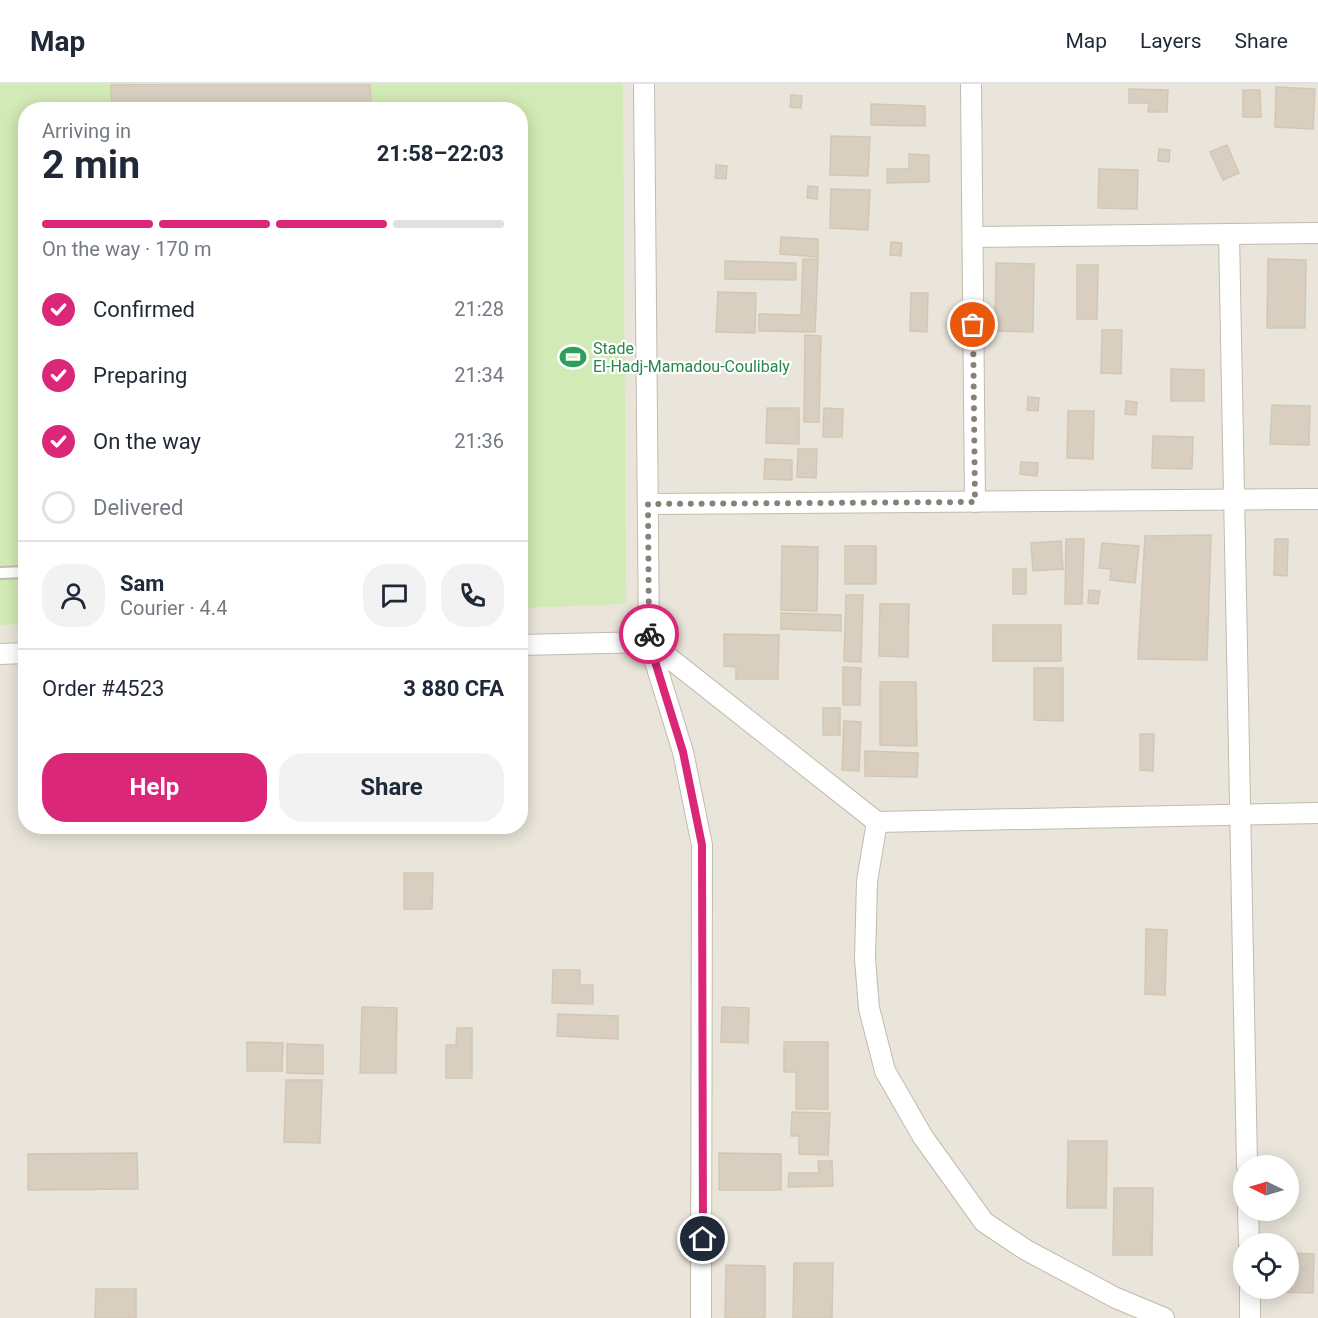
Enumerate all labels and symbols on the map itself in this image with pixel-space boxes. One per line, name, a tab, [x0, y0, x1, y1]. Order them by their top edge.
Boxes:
pin	[947, 299, 998, 350]
place label: Stade El-Hadj-Mamadou-Coulibaly	[593, 339, 790, 376]
sports icon: Stade El-Hadj-Mamadou-Coulibaly	[558, 342, 588, 372]
courier	[619, 604, 679, 664]
north arrow	[1233, 1155, 1299, 1221]
pin	[677, 1213, 728, 1264]

